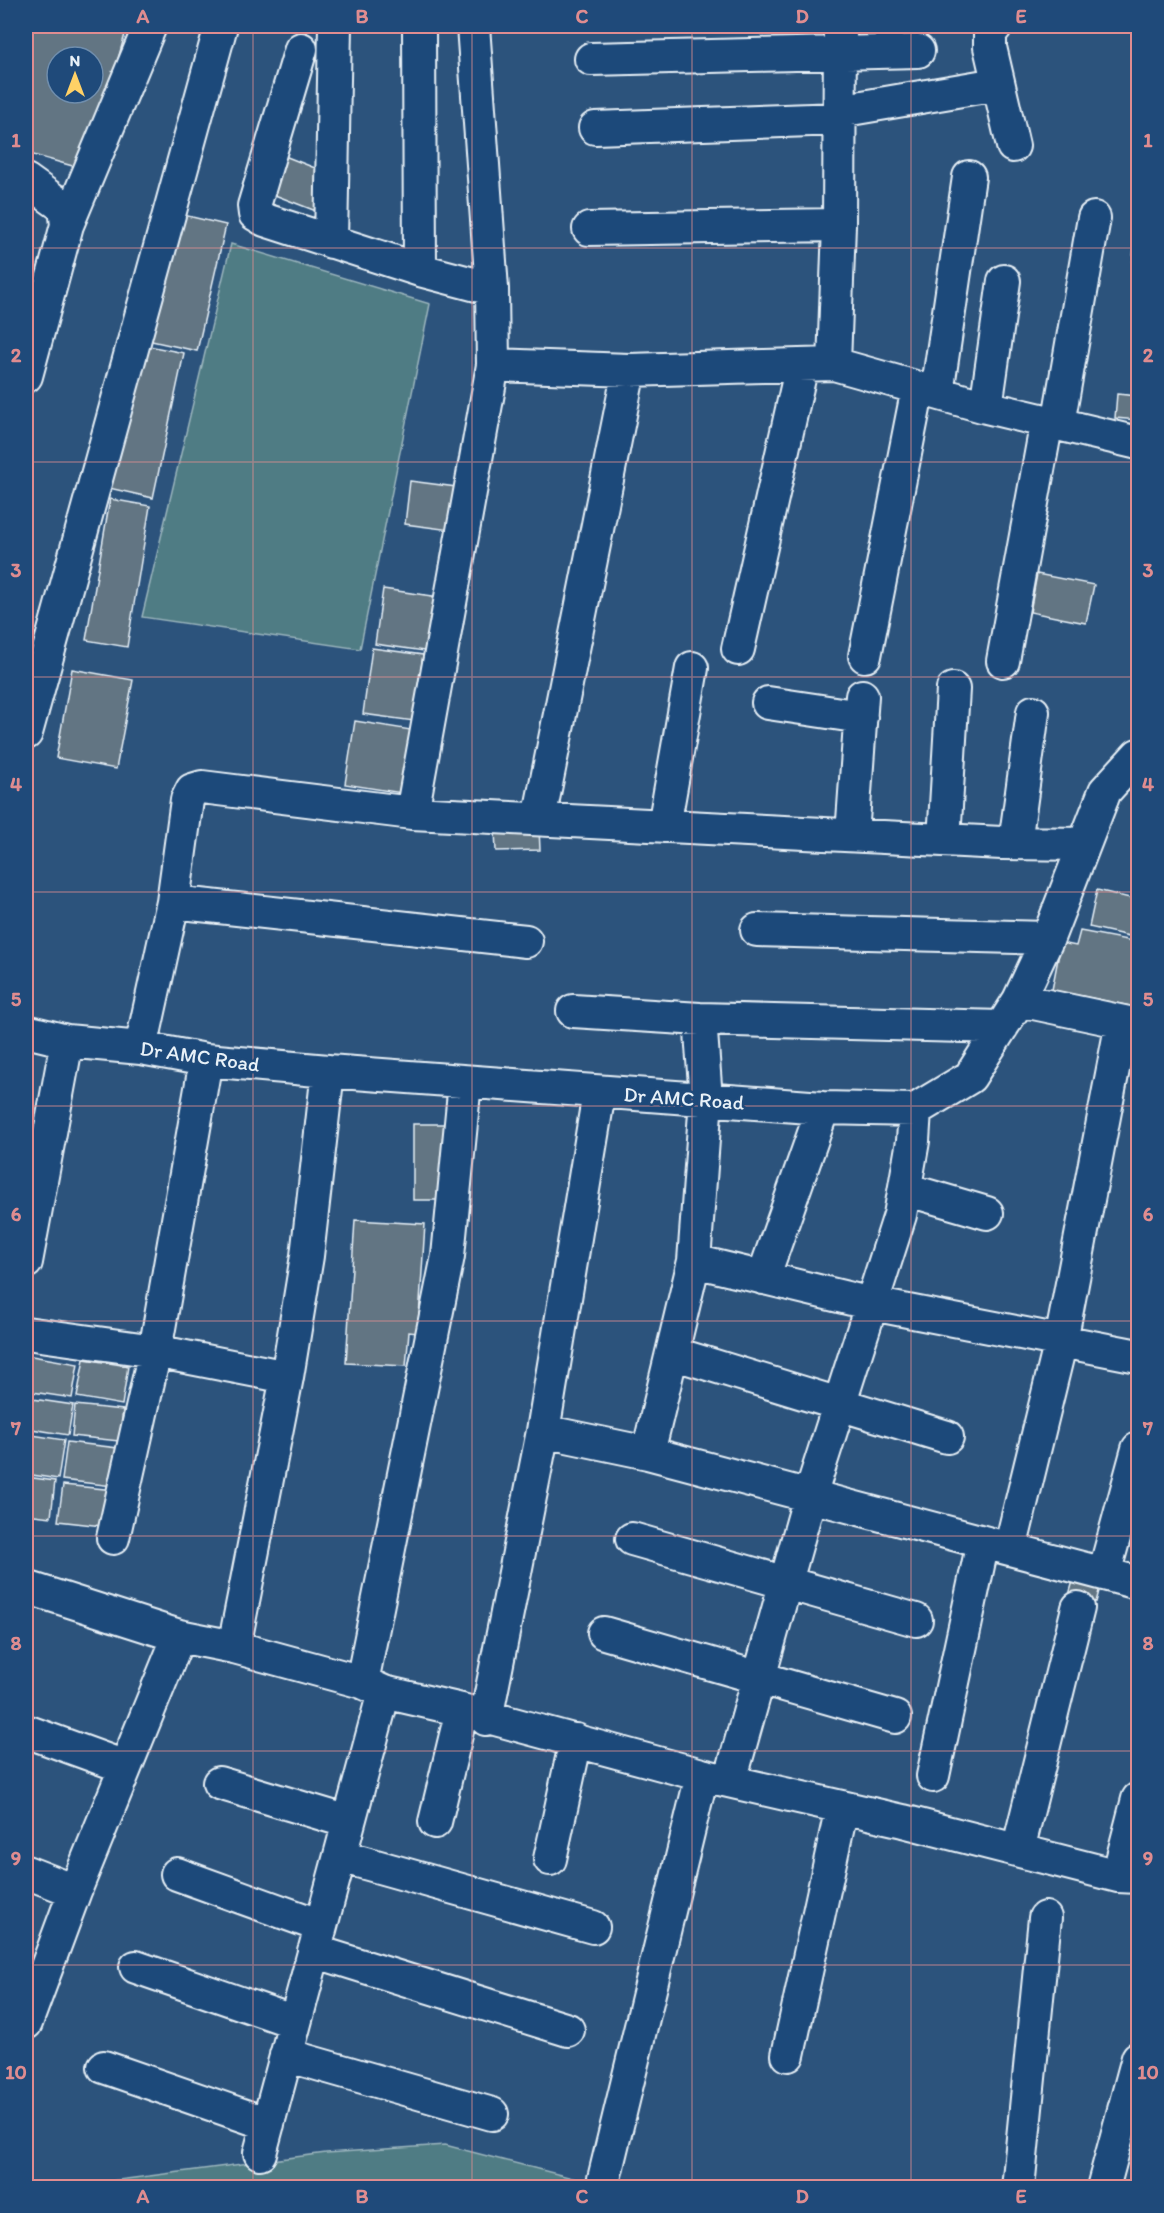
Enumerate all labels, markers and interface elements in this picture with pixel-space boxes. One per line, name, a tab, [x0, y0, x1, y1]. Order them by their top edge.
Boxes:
text: A	[136, 4, 150, 28]
text: B	[356, 4, 369, 28]
text: C	[576, 4, 589, 28]
text: D	[795, 4, 809, 28]
text: E	[1015, 4, 1027, 28]
north arrow	[45, 45, 105, 105]
text: N	[70, 51, 80, 70]
text: 1	[11, 128, 21, 152]
text: 1	[1143, 128, 1153, 152]
text: 2	[11, 343, 22, 367]
text: 2	[1143, 343, 1154, 367]
text: 3	[11, 558, 22, 582]
text: 3	[1143, 558, 1154, 582]
text: 4	[10, 772, 22, 796]
text: 4	[1142, 772, 1154, 796]
text: 5	[11, 987, 22, 1011]
text: 5	[1143, 987, 1154, 1011]
street label: Dr AMC Road	[138, 1035, 262, 1077]
street label: Dr AMC Road	[623, 1081, 746, 1115]
text: 6	[11, 1202, 22, 1226]
text: 6	[1143, 1202, 1154, 1226]
text: 7	[10, 1416, 21, 1440]
text: 7	[1142, 1416, 1153, 1440]
text: 8	[11, 1631, 22, 1655]
text: 8	[1143, 1631, 1154, 1655]
text: 9	[11, 1846, 21, 1870]
text: 9	[1143, 1846, 1153, 1870]
text: 10	[5, 2060, 27, 2084]
text: 10	[1137, 2060, 1159, 2084]
text: A	[136, 2184, 150, 2208]
text: B	[356, 2184, 369, 2208]
text: C	[576, 2184, 589, 2208]
text: D	[795, 2184, 809, 2208]
text: E	[1015, 2184, 1027, 2208]

